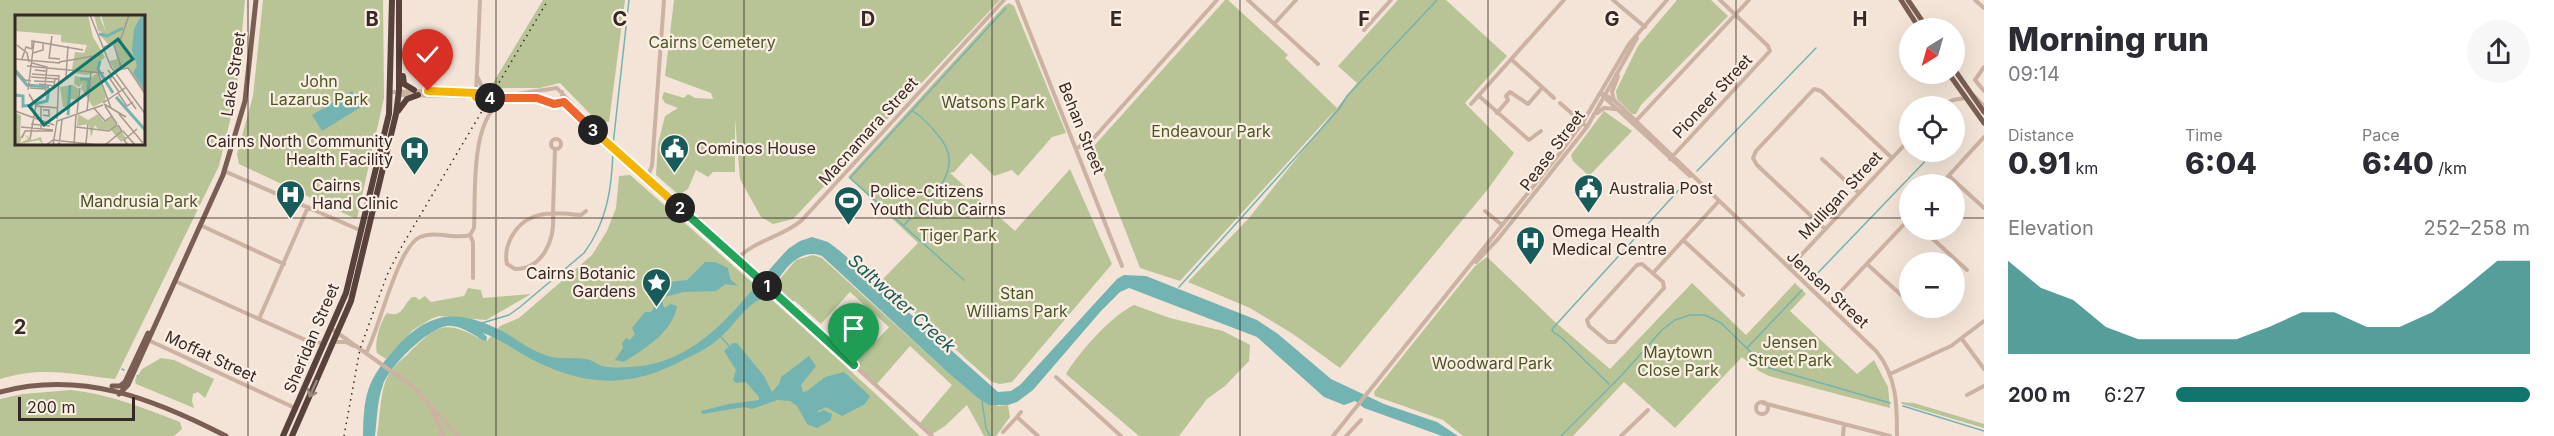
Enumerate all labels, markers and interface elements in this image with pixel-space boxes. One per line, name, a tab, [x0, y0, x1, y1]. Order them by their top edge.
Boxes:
text: B	[365, 7, 379, 31]
text: C	[613, 7, 627, 31]
text: D	[861, 7, 875, 31]
text: E	[1110, 7, 1122, 31]
text: F	[1358, 7, 1370, 31]
text: G	[1604, 7, 1620, 31]
text: H	[1853, 7, 1867, 31]
inset map	[15, 15, 146, 146]
north arrow	[1899, 18, 1965, 84]
map controls	[1899, 18, 1965, 318]
text: Morning run	[2008, 19, 2209, 59]
button: share	[2467, 20, 2530, 83]
pin	[402, 29, 453, 91]
street label: Lake Street	[216, 30, 250, 118]
park label: Cairns Cemetery	[648, 32, 776, 52]
icon: check	[411, 38, 444, 71]
street label: Pioneer Street	[1668, 50, 1756, 142]
text: 09:14	[2008, 62, 2060, 86]
park label: John Lazarus Park	[270, 71, 368, 109]
street label: Macnamara Street	[814, 73, 922, 189]
street label: Behan Street	[1054, 79, 1110, 177]
pin: 4	[475, 83, 505, 113]
text: 4	[485, 88, 495, 108]
park label: Watsons Park	[941, 92, 1045, 112]
button: locate	[1899, 96, 1965, 162]
street label: Pease Street	[1515, 106, 1589, 194]
pin: 3	[578, 115, 608, 145]
text: 3	[588, 120, 598, 140]
park label: Endeavour Park	[1151, 121, 1271, 141]
text: Distance	[2008, 125, 2074, 145]
text: Time	[2185, 125, 2223, 145]
text: Pace	[2362, 125, 2400, 145]
place label: Cairns North Community Health Facility	[206, 131, 393, 169]
public building icon: Cominos House	[659, 132, 691, 174]
hospital icon: Cairns North Community Health Facility	[398, 134, 430, 176]
place label: Cominos House	[696, 138, 816, 158]
text: 0.91	[2008, 145, 2071, 181]
text: 6:04	[2185, 145, 2257, 181]
text: 6:40	[2362, 145, 2434, 181]
street label: Mulligan Street	[1794, 147, 1886, 243]
text: km	[2071, 158, 2098, 178]
text: /km	[2434, 158, 2467, 178]
public building icon: Australia Post	[1572, 172, 1604, 214]
button: +	[1899, 174, 1965, 240]
place label: Cairns Hand Clinic	[312, 175, 399, 213]
hospital icon: Cairns Hand Clinic	[275, 178, 307, 220]
place label: Australia Post	[1609, 178, 1713, 198]
place label: Police-Citizens Youth Club Cairns	[870, 181, 1006, 219]
sports icon: Police-Citizens Youth Club Cairns	[833, 184, 865, 226]
park label: Mandrusia Park	[80, 191, 198, 211]
pin: 2	[665, 193, 695, 223]
text: 2	[675, 198, 685, 218]
text: Elevation	[2008, 216, 2094, 240]
text: 252–258 m	[2424, 216, 2530, 240]
place label: Omega Health Medical Centre	[1552, 221, 1667, 259]
hospital icon: Omega Health Medical Centre	[1515, 224, 1547, 266]
park label: Tiger Park	[919, 225, 997, 245]
street label: Jensen Street	[1783, 246, 1873, 332]
water label: Saltwater Creek	[844, 249, 961, 357]
button: −	[1899, 252, 1965, 318]
place label: Cairns Botanic Gardens	[526, 263, 636, 301]
place icon: Cairns Botanic Gardens	[641, 266, 673, 308]
pin: 1	[752, 271, 782, 301]
text: 1	[764, 276, 770, 296]
street label: Sheridan Street	[279, 280, 343, 396]
park label: Stan Williams Park	[966, 283, 1068, 321]
pin	[828, 303, 879, 365]
icon: arrive	[837, 312, 870, 345]
text: 2	[14, 315, 26, 339]
street label: Moffat Street	[162, 326, 260, 386]
park label: Jensen Street Park	[1748, 332, 1832, 370]
park label: Maytown Close Park	[1637, 342, 1719, 380]
park label: Woodward Park	[1432, 353, 1552, 373]
one-way arrow	[307, 380, 319, 398]
text: 200 m	[2008, 383, 2071, 407]
text: 6:27	[2104, 383, 2146, 407]
scale bar	[18, 394, 135, 422]
text: 200 m	[27, 397, 75, 417]

